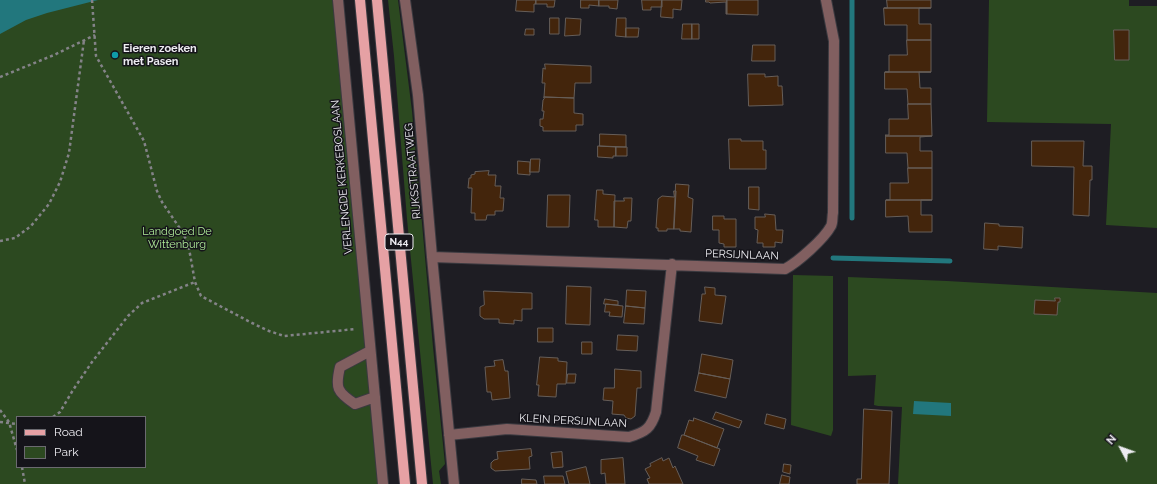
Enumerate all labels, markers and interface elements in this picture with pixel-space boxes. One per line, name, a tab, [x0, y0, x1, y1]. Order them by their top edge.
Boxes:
place label: Eieren zoeken met Pasen	[123, 42, 197, 68]
marker: Eieren zoeken met Pasen	[110, 50, 120, 60]
street label: VERLENGDE KERKEBOSLAAN	[329, 99, 355, 255]
street label: RIJKSSTRAATWEG	[402, 122, 424, 220]
park label: Landgoed De Wittenburg	[142, 225, 212, 251]
road number: N44	[385, 234, 413, 250]
street label: PERSIJNLAAN	[705, 247, 779, 263]
street label: KLEIN PERSIJNLAAN	[519, 412, 627, 430]
legend	[16, 416, 146, 468]
text: Road	[54, 425, 83, 439]
north arrow	[1101, 428, 1141, 468]
text: N	[1104, 432, 1119, 447]
text: Park	[54, 445, 79, 459]

